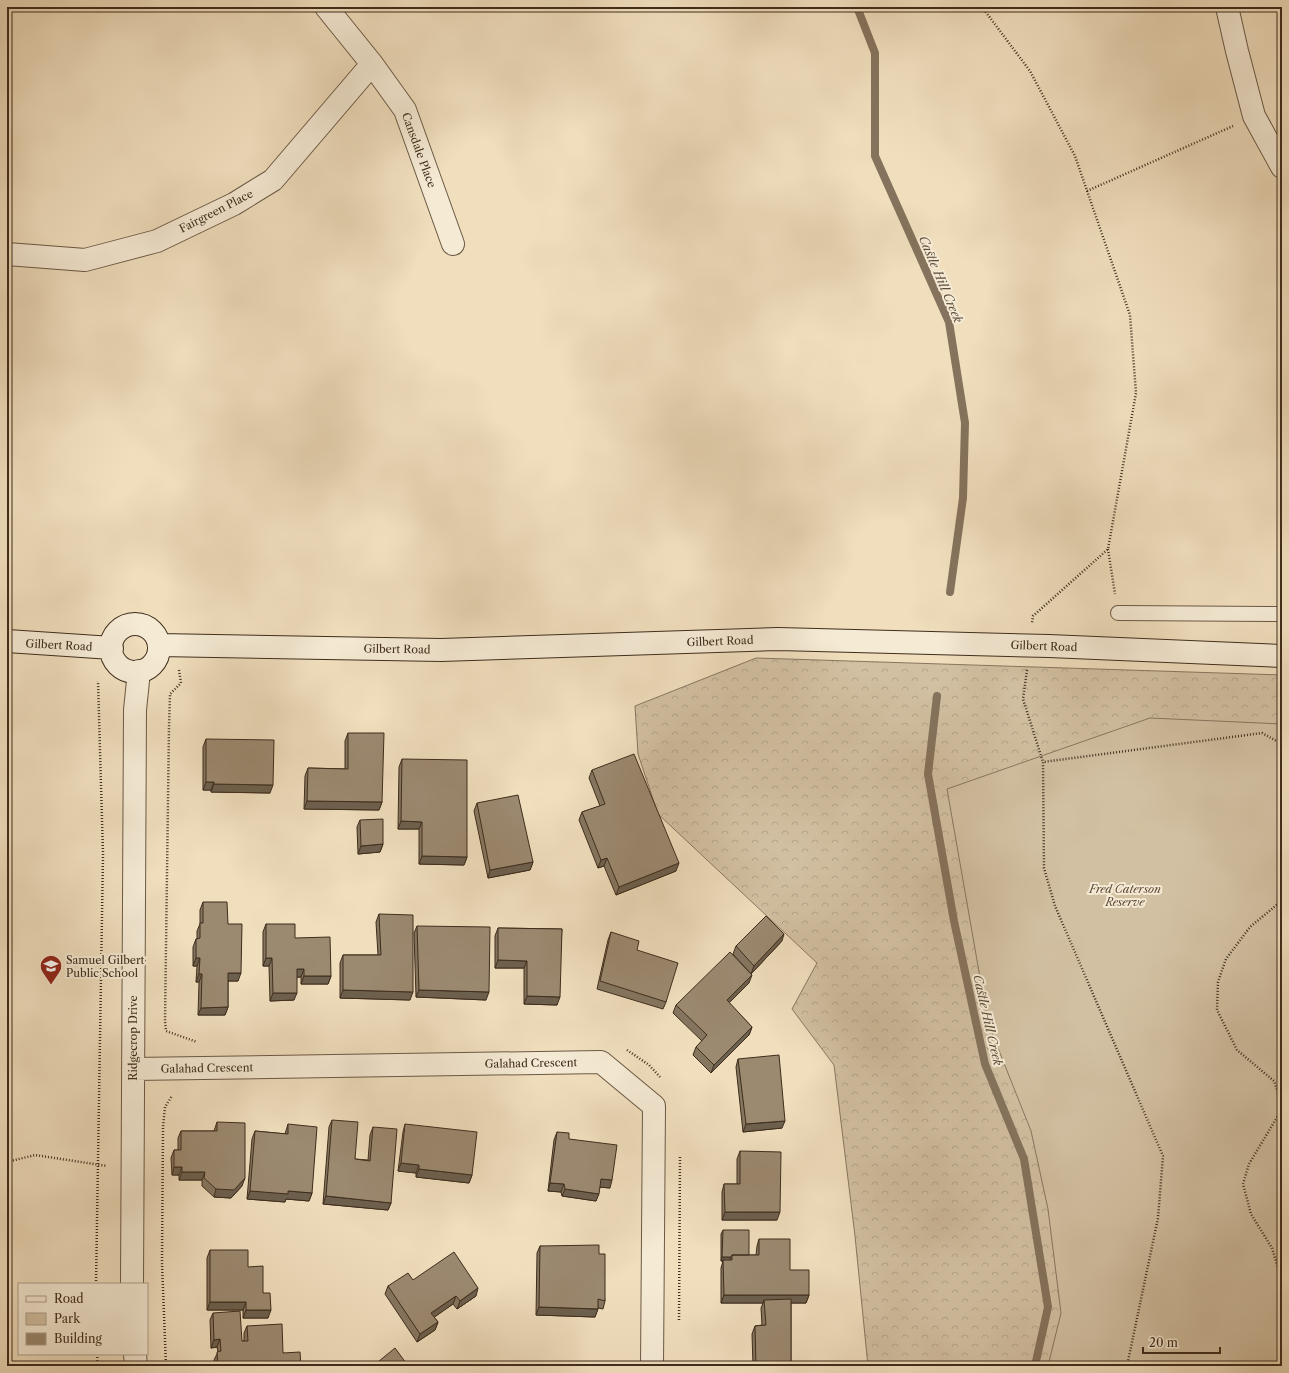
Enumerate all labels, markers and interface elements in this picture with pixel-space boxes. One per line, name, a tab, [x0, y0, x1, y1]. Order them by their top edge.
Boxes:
street label: Cansdale Place	[399, 110, 439, 190]
street label: Fairgreen Place	[177, 186, 255, 236]
water label: Castle Hill Creek	[916, 233, 966, 326]
street label: Gilbert Road	[686, 633, 754, 649]
street label: Gilbert Road	[25, 636, 93, 654]
street label: Gilbert Road	[1010, 638, 1078, 654]
street label: Gilbert Road	[363, 641, 431, 657]
park label: Fred Caterson Reserve	[1088, 882, 1161, 909]
school or university icon: Samuel Gilbert Public School	[38, 953, 64, 986]
place label: Samuel Gilbert Public School	[66, 953, 145, 980]
water label: Castle Hill Creek	[970, 973, 1006, 1068]
street label: Ridgecrop Drive	[126, 995, 140, 1081]
street label: Galahad Crescent	[485, 1055, 578, 1071]
street label: Galahad Crescent	[161, 1060, 254, 1076]
legend	[18, 1283, 148, 1355]
text: Road	[54, 1291, 84, 1306]
text: Park	[54, 1311, 81, 1326]
scale bar	[1143, 1329, 1220, 1355]
text: Building	[54, 1331, 102, 1346]
text: 20 m	[1149, 1335, 1178, 1350]

